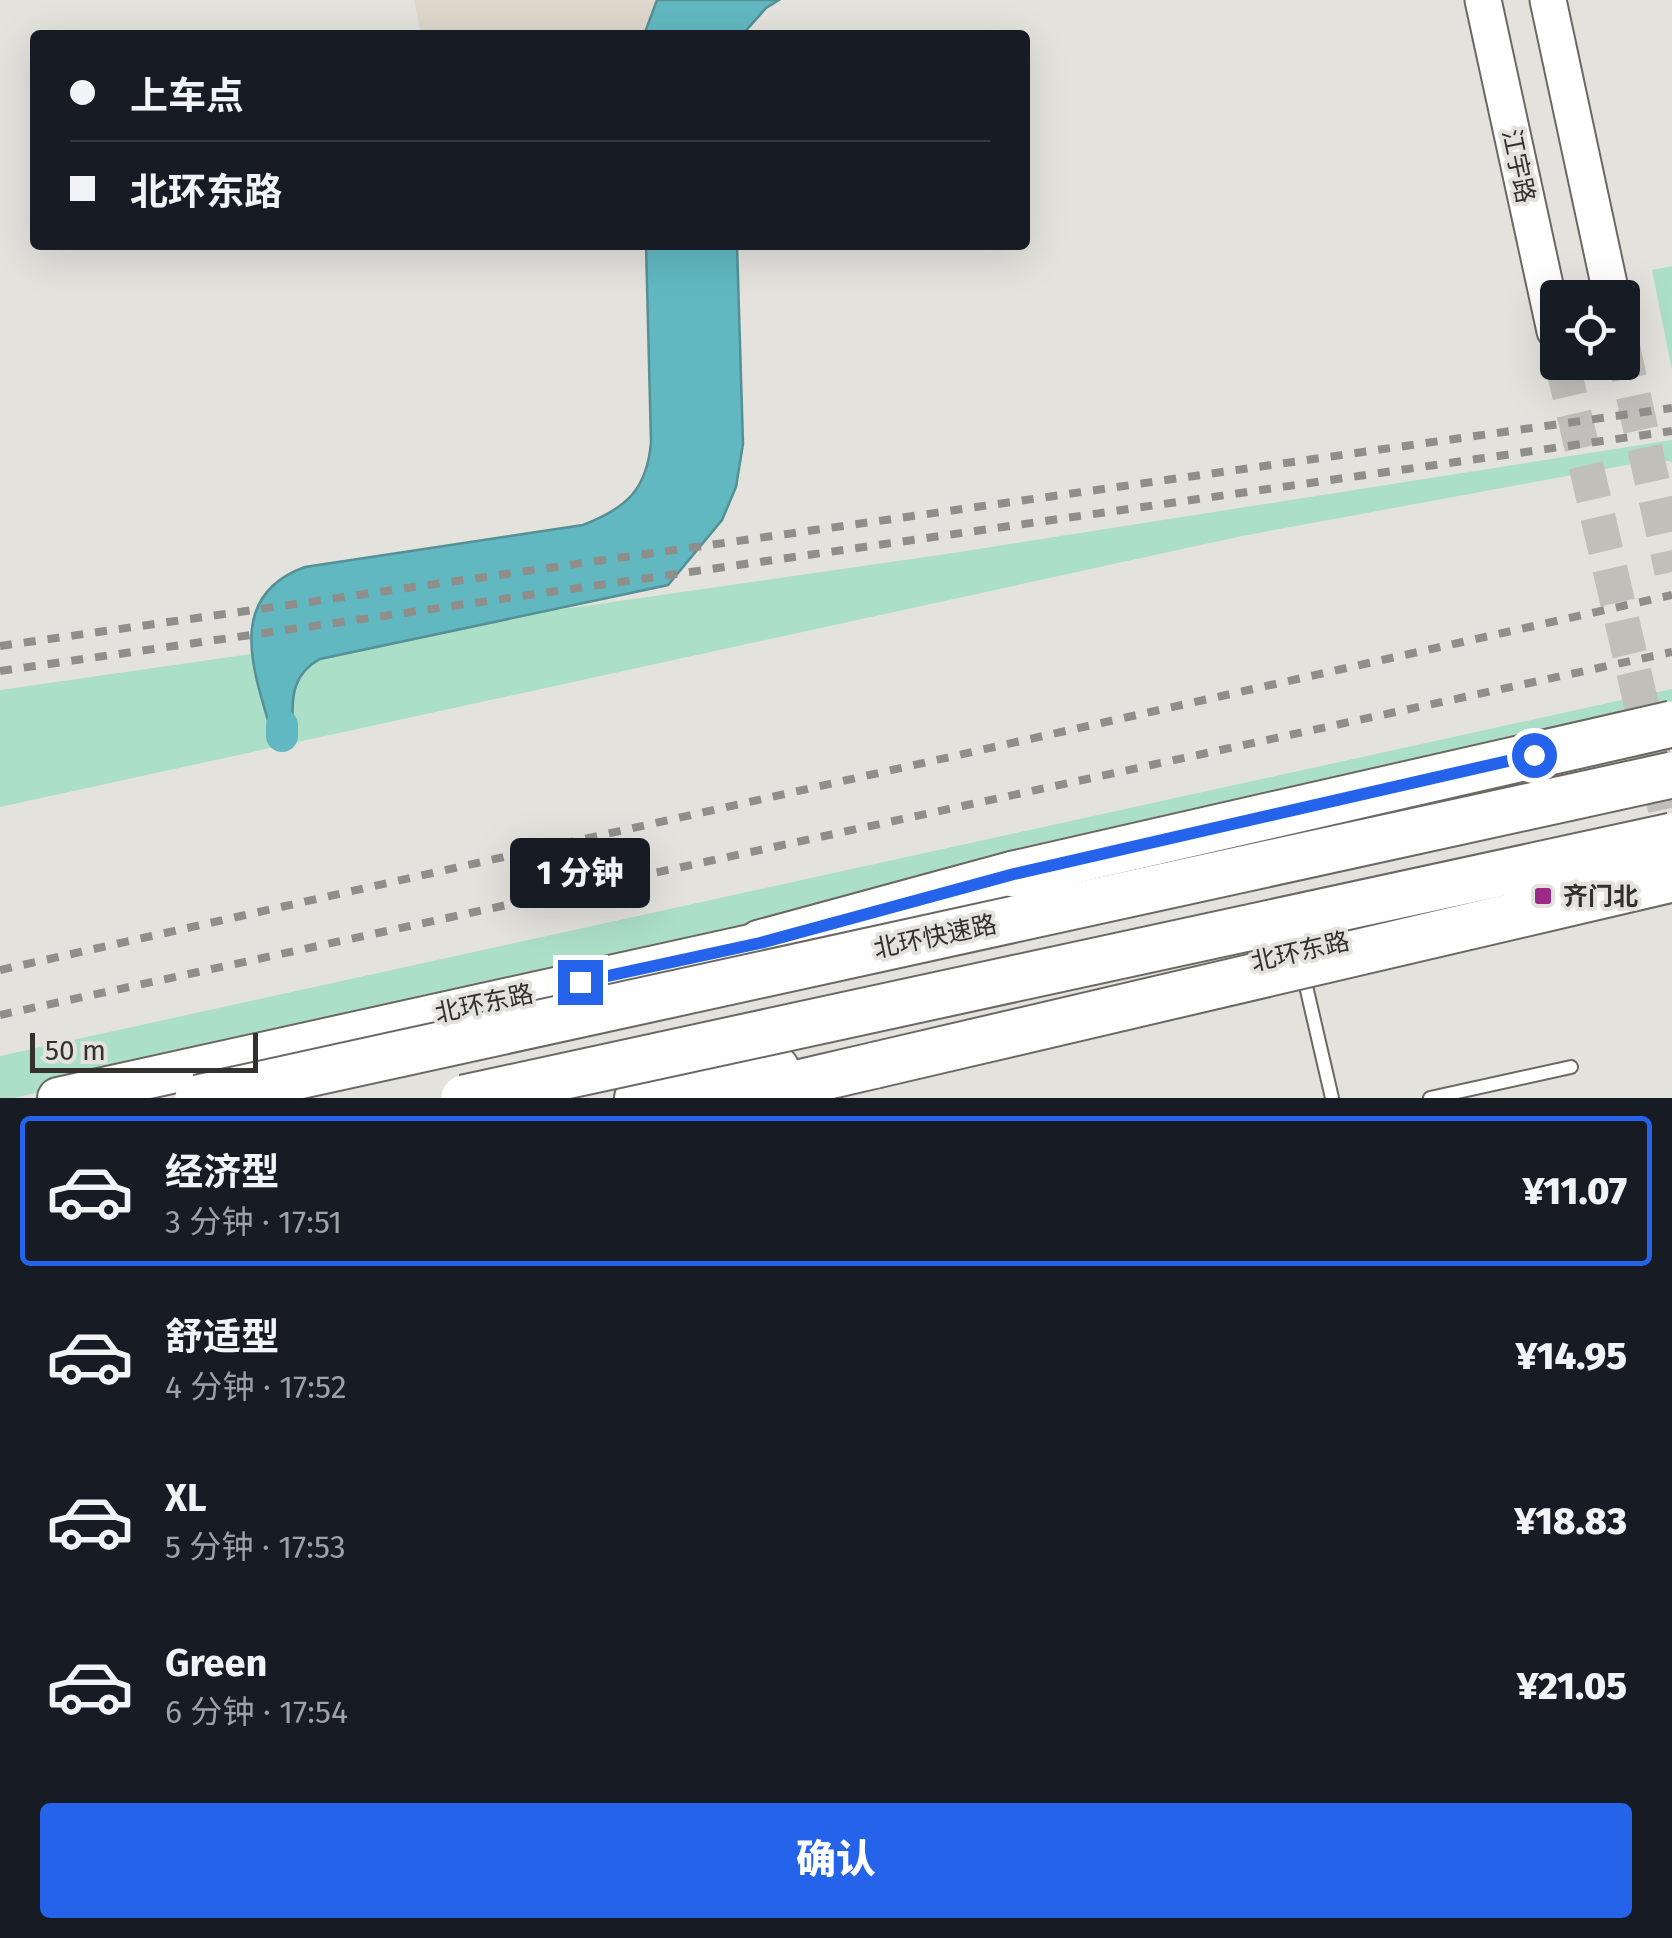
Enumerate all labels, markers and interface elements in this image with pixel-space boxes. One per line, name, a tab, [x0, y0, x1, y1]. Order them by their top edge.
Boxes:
text: 上车点	[130, 73, 244, 119]
street label: 江宇路	[1496, 126, 1540, 206]
text: 北环东路	[130, 169, 282, 215]
map controls	[1540, 280, 1640, 380]
button: locate	[1540, 280, 1640, 380]
route start	[1512, 733, 1557, 778]
callout: 1 分钟	[510, 837, 650, 907]
text: 1 分钟	[537, 854, 623, 892]
place label: 齐门北	[1563, 882, 1638, 912]
marker: 齐门北	[1532, 885, 1554, 907]
street label: 北环快速路	[871, 909, 999, 965]
street label: 北环东路	[1248, 926, 1352, 978]
route end	[558, 960, 603, 1005]
street label: 北环东路	[432, 979, 536, 1029]
scale bar	[30, 1028, 258, 1072]
text: 50 m	[45, 1034, 106, 1067]
icon: car	[45, 1146, 135, 1236]
text: 经济型	[165, 1149, 279, 1195]
text: ¥11.07	[1522, 1168, 1627, 1214]
text: 3 分钟 · 17:51	[165, 1203, 342, 1241]
icon: car	[45, 1311, 135, 1401]
text: 舒适型	[165, 1314, 279, 1360]
text: ¥14.95	[1516, 1333, 1627, 1379]
text: 4 分钟 · 17:52	[165, 1368, 347, 1406]
text: XL	[165, 1475, 207, 1521]
icon: car	[45, 1476, 135, 1566]
text: ¥18.83	[1514, 1498, 1627, 1544]
text: 5 分钟 · 17:53	[165, 1528, 346, 1566]
text: Green	[165, 1640, 268, 1686]
icon: car	[45, 1641, 135, 1731]
text: ¥21.05	[1517, 1663, 1627, 1709]
text: 6 分钟 · 17:54	[165, 1693, 348, 1731]
button: 确认	[40, 1803, 1632, 1918]

